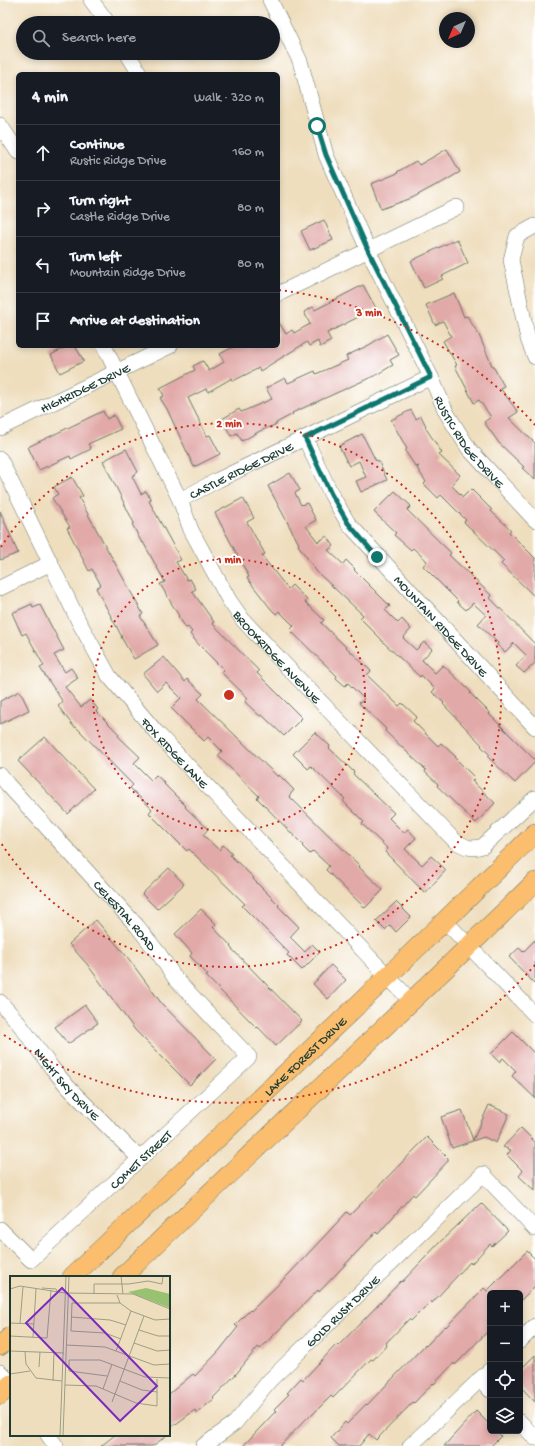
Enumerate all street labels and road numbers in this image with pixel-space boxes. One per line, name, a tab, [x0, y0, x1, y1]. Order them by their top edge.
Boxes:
street label: HIGHRIDGE DRIVE	[38, 361, 134, 417]
street label: RUSTIC RIDGE DRIVE	[430, 394, 507, 493]
street label: CASTLE RIDGE DRIVE	[188, 440, 297, 504]
street label: MOUNTAIN RIDGE DRIVE	[390, 573, 491, 681]
street label: BROOKRIDGE AVENUE	[228, 608, 324, 708]
street label: FOX RIDGE LANE	[136, 714, 211, 793]
street label: CELESTIAL ROAD	[89, 878, 159, 955]
street label: LAKE FOREST DRIVE	[262, 1014, 351, 1100]
street label: NIGHT SKY DRIVE	[30, 1046, 102, 1125]
street label: COMET STREET	[108, 1128, 176, 1193]
street label: GOLD RUSH DRIVE	[304, 1272, 384, 1351]

